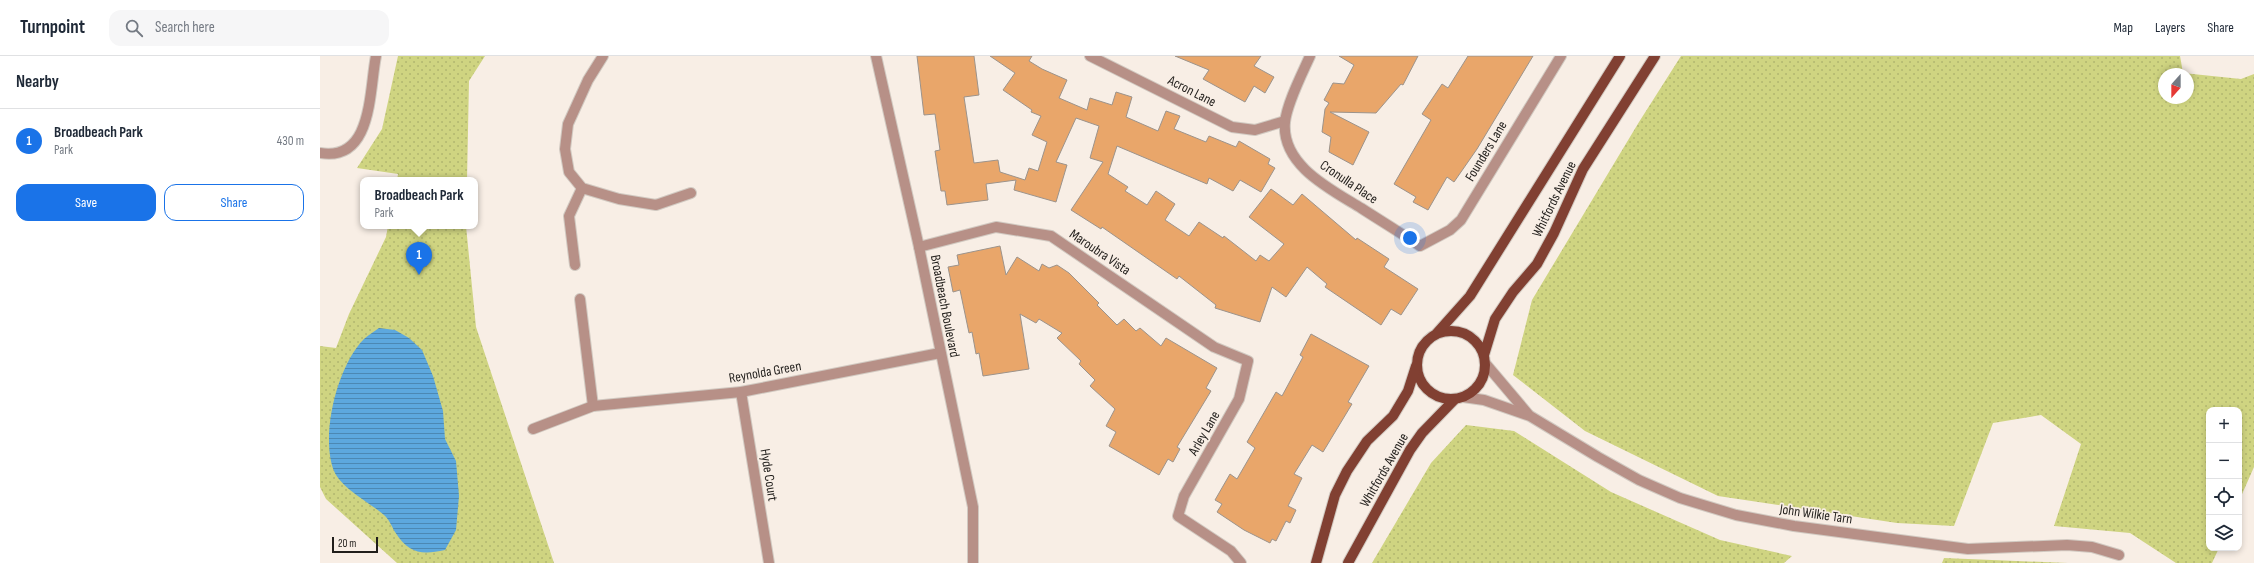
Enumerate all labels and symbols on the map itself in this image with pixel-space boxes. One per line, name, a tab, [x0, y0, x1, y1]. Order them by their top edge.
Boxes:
north arrow	[2158, 68, 2194, 104]
street label: Acron Lane	[1164, 71, 1219, 110]
street label: Founders Lane	[1461, 118, 1511, 184]
street label: Cronulla Place	[1317, 156, 1381, 208]
street label: Whitfords Avenue	[1528, 158, 1580, 240]
street label: Maroubra Vista	[1066, 225, 1134, 279]
your location	[1400, 228, 1420, 248]
pin: 1	[406, 242, 432, 275]
street label: Broadbeach Boulevard	[927, 253, 963, 359]
street label: Reynolda Green	[728, 357, 802, 387]
street label: Arley Lane	[1184, 408, 1223, 459]
street label: Whitfords Avenue	[1356, 430, 1412, 510]
street label: Hyde Court	[756, 448, 782, 502]
street label: John Wilkie Tarn	[1778, 500, 1853, 528]
scale bar	[332, 535, 378, 554]

